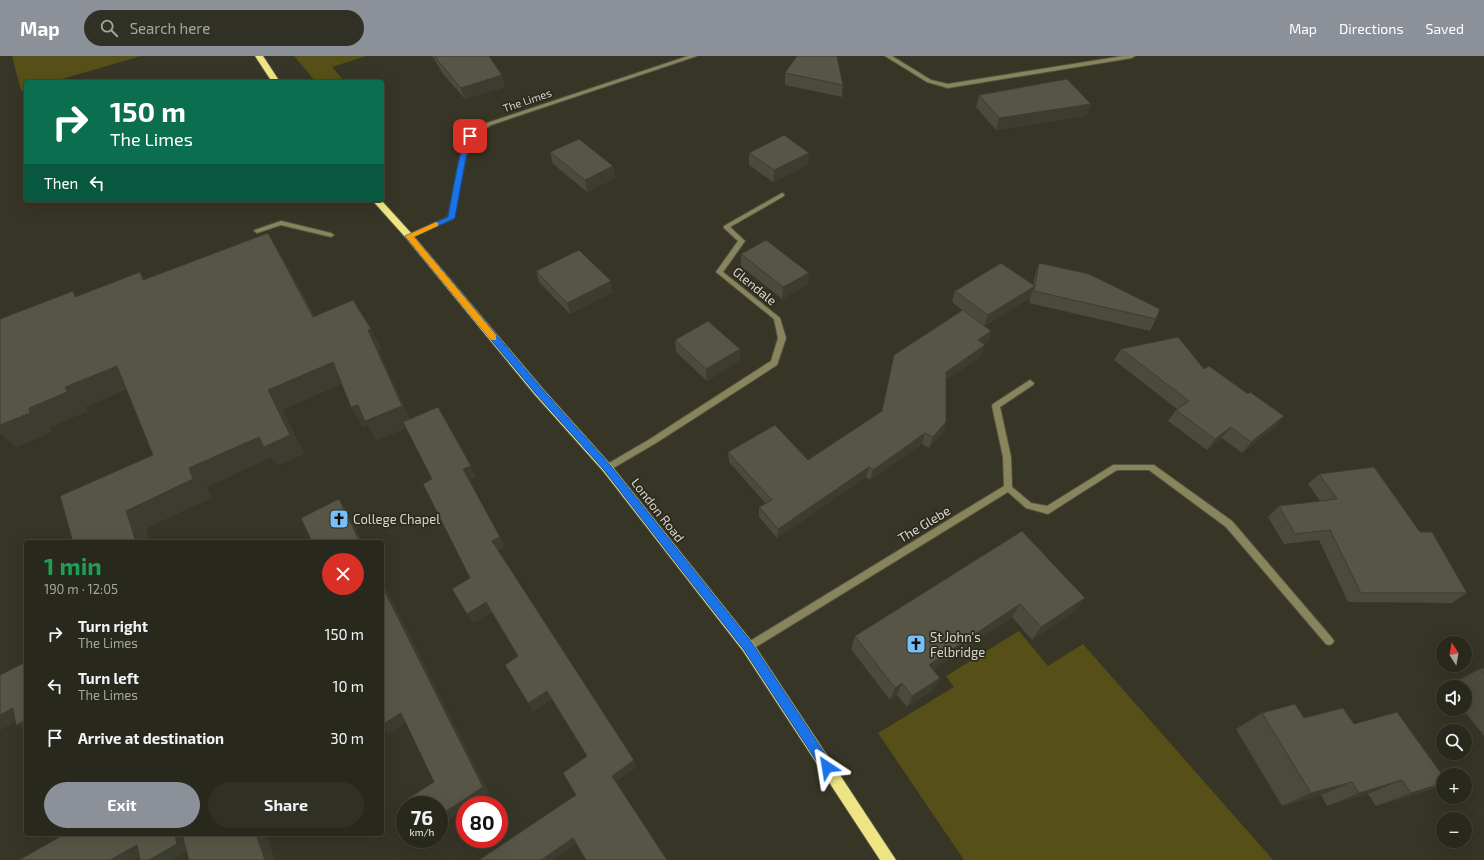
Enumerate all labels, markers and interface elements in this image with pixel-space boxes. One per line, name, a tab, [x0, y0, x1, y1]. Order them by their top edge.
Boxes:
search box	[84, 10, 364, 46]
text: Map	[20, 17, 60, 40]
icon: search	[98, 17, 120, 39]
text: Search here	[130, 19, 210, 37]
text: Map	[1289, 20, 1317, 37]
text: Directions	[1339, 20, 1404, 37]
text: Saved	[1426, 20, 1464, 37]
street label: The Limes	[501, 85, 553, 114]
text: 150 m	[110, 94, 186, 128]
icon: right	[44, 96, 96, 148]
pin	[453, 119, 487, 153]
icon: arrive	[459, 125, 481, 147]
text: The Limes	[110, 128, 193, 150]
icon: left	[86, 172, 108, 194]
text: Then	[44, 174, 78, 192]
street label: Glendale	[730, 263, 780, 309]
street label: London Road	[628, 475, 688, 545]
street label: The Glebe	[895, 502, 953, 546]
church icon: College Chapel	[328, 508, 350, 530]
place label: College Chapel	[353, 511, 440, 527]
text: 1 min	[44, 551, 102, 580]
button: close	[322, 553, 364, 595]
text: 190 m · 12:05	[44, 581, 118, 597]
text: Turn right	[78, 617, 148, 635]
icon: right	[44, 623, 66, 645]
text: 150 m	[324, 625, 364, 643]
place label: St John's Felbridge	[930, 629, 985, 660]
church icon: St John's Felbridge	[905, 633, 927, 655]
text: The Limes	[78, 635, 138, 651]
north arrow	[1436, 636, 1472, 672]
map controls	[1436, 636, 1472, 848]
text: Turn left	[78, 669, 139, 687]
icon: left	[44, 675, 66, 697]
text: 10 m	[332, 677, 364, 695]
button: sound	[1436, 680, 1472, 716]
text: The Limes	[78, 687, 138, 703]
button: search	[1436, 724, 1472, 760]
icon: arrive	[44, 727, 66, 749]
text: Arrive at destination	[78, 729, 224, 747]
text: 30 m	[330, 729, 364, 747]
position arrow	[806, 746, 848, 788]
button: +	[1436, 768, 1472, 804]
button: Exit	[44, 782, 200, 828]
button: Share	[208, 782, 364, 828]
speed limit sign: 80	[456, 796, 508, 848]
text: 76	[411, 805, 433, 829]
button: −	[1436, 812, 1472, 848]
text: km/h	[410, 826, 434, 838]

